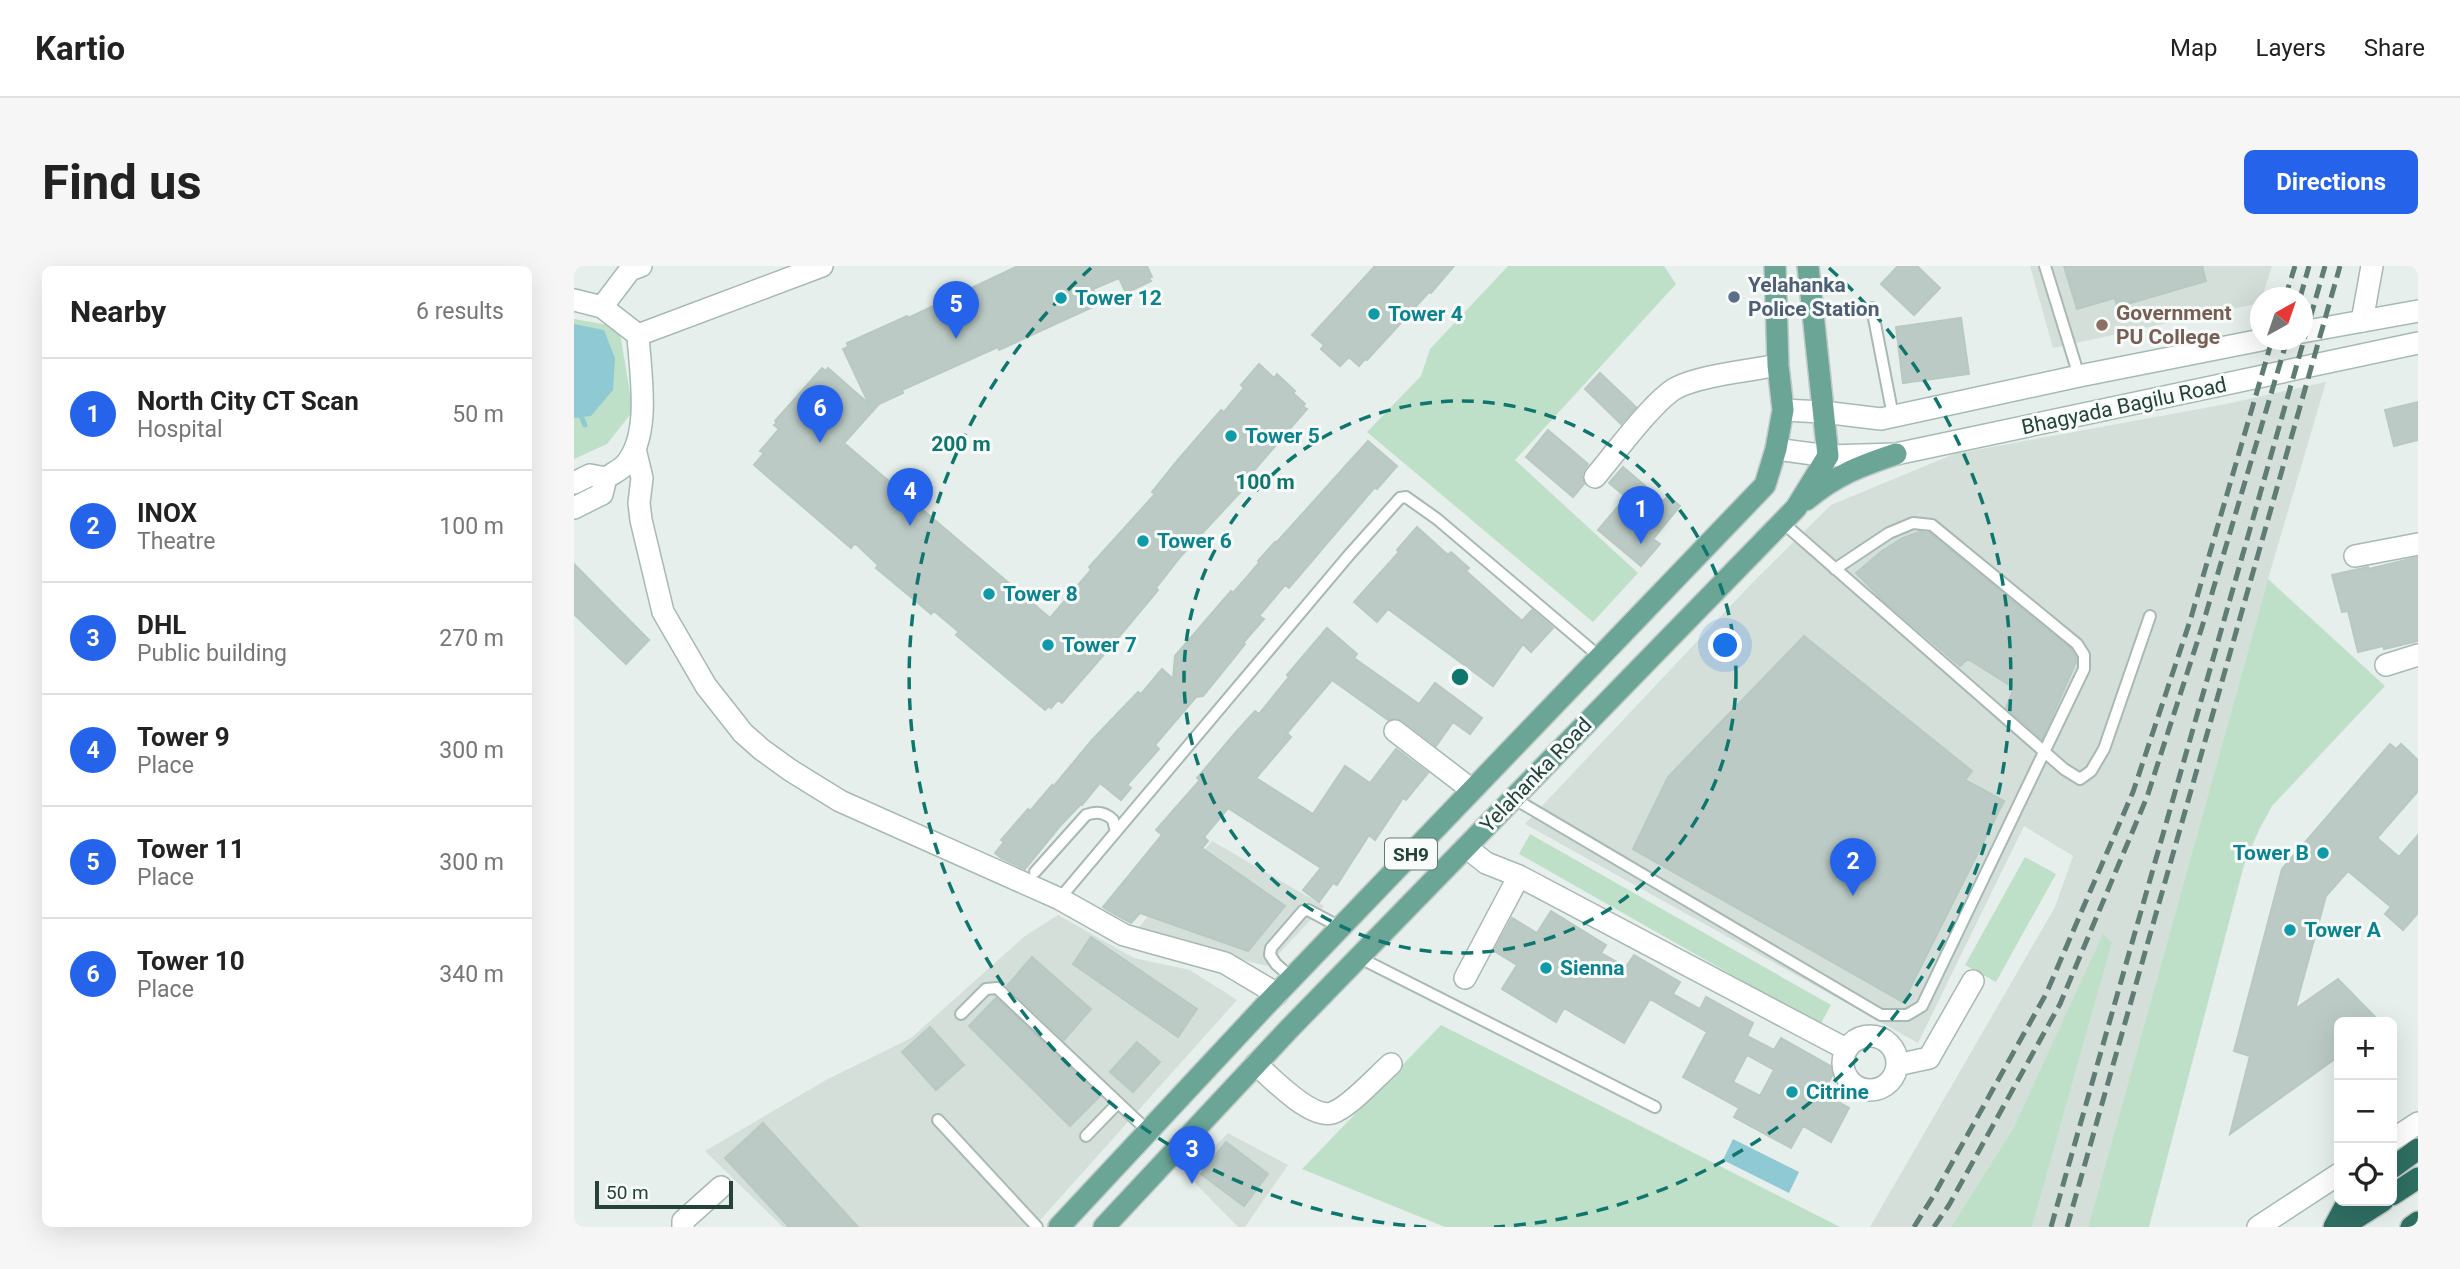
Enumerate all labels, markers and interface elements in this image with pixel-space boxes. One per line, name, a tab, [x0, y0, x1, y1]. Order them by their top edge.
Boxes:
text: Kartio	[35, 29, 125, 68]
text: Map	[2170, 34, 2218, 62]
text: Layers	[2256, 34, 2326, 62]
text: Share	[2364, 34, 2425, 62]
button: Directions	[2244, 150, 2418, 214]
text: Find us	[42, 154, 202, 211]
place label: Yelahanka Police Station	[1748, 273, 1879, 321]
pin: 5	[933, 281, 979, 339]
place label: Tower 12	[1075, 286, 1162, 310]
north arrow	[2250, 287, 2313, 350]
marker: Yelahanka Police Station	[1726, 289, 1742, 305]
marker: Tower 12	[1053, 290, 1069, 306]
text: Nearby	[70, 294, 166, 329]
text: 6 results	[416, 298, 504, 325]
place label: Government PU College	[2116, 301, 2232, 349]
place label: Tower 4	[1388, 302, 1463, 326]
marker: Tower 4	[1366, 306, 1382, 322]
marker: Government PU College	[2094, 317, 2110, 333]
street label: Bhagyada Bagilu Road	[2019, 373, 2229, 439]
pin: 6	[797, 385, 843, 443]
text: North City CT Scan	[137, 386, 359, 416]
text: 1	[86, 401, 100, 428]
text: 50 m	[452, 401, 504, 428]
text: Hospital	[137, 416, 223, 443]
place label: Tower 5	[1245, 424, 1320, 448]
marker: Tower 5	[1223, 428, 1239, 444]
text: 200 m	[931, 432, 991, 456]
pin: 4	[887, 468, 933, 526]
text: 100 m	[1235, 470, 1295, 494]
pin: 1	[1618, 486, 1664, 544]
text: INOX	[137, 498, 197, 528]
text: 2	[86, 513, 100, 540]
text: 100 m	[439, 513, 504, 540]
text: Theatre	[137, 528, 215, 555]
place label: Tower 6	[1157, 529, 1232, 553]
marker: Tower 6	[1135, 533, 1151, 549]
place label: Tower 8	[1003, 582, 1078, 606]
marker: Tower 8	[981, 586, 997, 602]
text: DHL	[137, 610, 186, 640]
text: 3	[86, 625, 100, 652]
text: 270 m	[439, 625, 504, 652]
your location	[1708, 628, 1742, 662]
place label: Tower 7	[1062, 633, 1137, 657]
marker: Tower 7	[1040, 637, 1056, 653]
text: Public building	[137, 640, 287, 667]
centre of rings	[1448, 665, 1472, 689]
street label: Yelahanka Road	[1475, 713, 1597, 837]
text: Tower 9	[137, 722, 230, 752]
text: 4	[86, 737, 100, 764]
text: 300 m	[439, 737, 504, 764]
text: Place	[137, 752, 194, 779]
text: Tower 11	[137, 834, 245, 864]
road number: SH9	[1385, 838, 1437, 870]
pin: 2	[1830, 838, 1876, 896]
place label: Tower B	[2233, 841, 2309, 865]
marker: Tower B	[2315, 845, 2331, 861]
text: 5	[86, 849, 100, 876]
text: 300 m	[439, 849, 504, 876]
text: Place	[137, 864, 194, 891]
place label: Tower A	[2304, 918, 2382, 942]
marker: Tower A	[2282, 922, 2298, 938]
text: Tower 10	[137, 946, 245, 976]
place label: Sienna	[1560, 956, 1625, 980]
marker: Sienna	[1538, 960, 1554, 976]
text: 6	[86, 961, 100, 988]
text: 340 m	[439, 961, 504, 988]
text: Place	[137, 976, 194, 1003]
map controls	[2334, 1017, 2397, 1206]
button: +	[2334, 1017, 2397, 1080]
place label: Citrine	[1806, 1080, 1869, 1104]
button: −	[2334, 1080, 2397, 1143]
marker: Citrine	[1784, 1084, 1800, 1100]
pin: 3	[1169, 1126, 1215, 1184]
button: locate	[2334, 1143, 2397, 1206]
scale bar	[595, 1178, 733, 1210]
text: 50 m	[606, 1181, 649, 1204]

